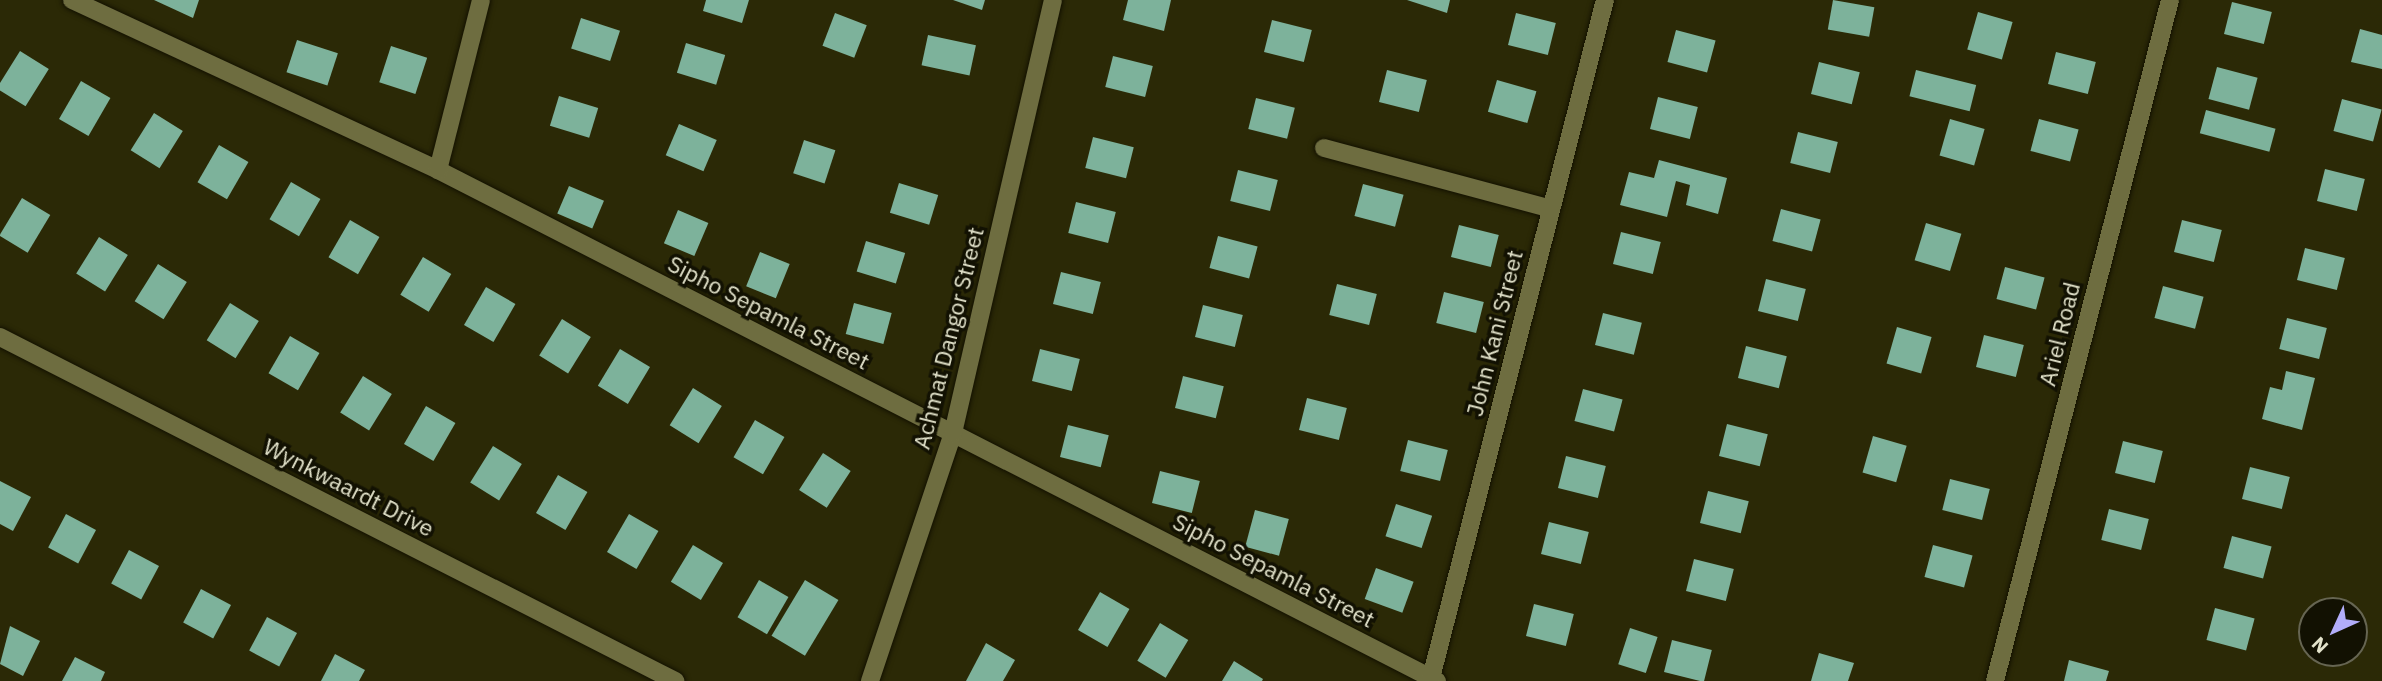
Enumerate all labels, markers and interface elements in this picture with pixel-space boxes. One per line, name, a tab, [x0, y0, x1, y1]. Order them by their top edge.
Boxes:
street label: Achmat Dangor Street	[907, 224, 989, 452]
street label: John Kani Street	[1460, 247, 1528, 419]
street label: Sipho Sepamla Street	[664, 249, 874, 375]
street label: Ariel Road	[2033, 279, 2085, 389]
street label: Wynkwaardt Drive	[259, 432, 439, 542]
street label: Sipho Sepamla Street	[1169, 507, 1379, 633]
north arrow	[2298, 597, 2368, 667]
text: N	[2306, 632, 2333, 659]

